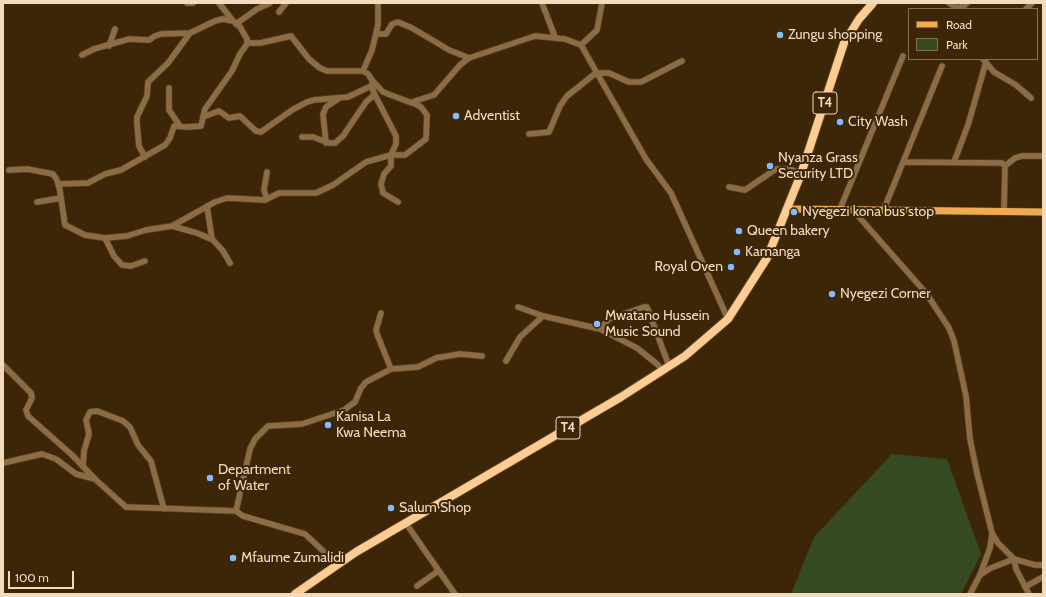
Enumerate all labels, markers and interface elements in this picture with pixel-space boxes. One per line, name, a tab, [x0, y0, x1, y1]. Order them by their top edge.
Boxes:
legend	[908, 8, 1038, 60]
text: Road	[946, 17, 972, 32]
place label: Zungu shopping	[788, 27, 882, 43]
marker: Zungu shopping	[775, 30, 785, 40]
text: Park	[946, 37, 968, 52]
road number: T4	[813, 92, 837, 114]
place label: Adventist	[464, 108, 520, 124]
marker: Adventist	[451, 111, 461, 121]
place label: City Wash	[848, 114, 908, 130]
marker: City Wash	[835, 117, 845, 127]
place label: Nyanza Grass Security LTD	[778, 150, 858, 182]
marker: Nyanza Grass Security LTD	[765, 161, 775, 171]
place label: Nyegezi kona bus stop	[802, 204, 934, 220]
marker: Nyegezi kona bus stop	[789, 207, 799, 217]
place label: Queen bakery	[747, 223, 829, 239]
marker: Queen bakery	[734, 226, 744, 236]
place label: Kamanga	[745, 244, 800, 260]
marker: Kamanga	[732, 247, 742, 257]
place label: Royal Oven	[655, 259, 723, 275]
marker: Royal Oven	[726, 262, 736, 272]
place label: Nyegezi Corner	[840, 286, 931, 302]
marker: Nyegezi Corner	[827, 289, 837, 299]
place label: Mwatano Hussein Music Sound	[605, 308, 709, 340]
marker: Mwatano Hussein Music Sound	[592, 319, 602, 329]
place label: Kanisa La Kwa Neema	[336, 409, 406, 442]
road number: T4	[556, 417, 580, 439]
marker: Kanisa La Kwa Neema	[323, 420, 333, 430]
place label: Department of Water	[218, 462, 291, 494]
marker: Department of Water	[205, 473, 215, 483]
place label: Salum Shop	[399, 500, 471, 516]
marker: Salum Shop	[386, 503, 396, 513]
place label: Mfaume Zumalidi	[241, 550, 344, 566]
marker: Mfaume Zumalidi	[228, 553, 238, 563]
scale bar	[10, 563, 76, 589]
text: 100 m	[15, 570, 49, 585]

